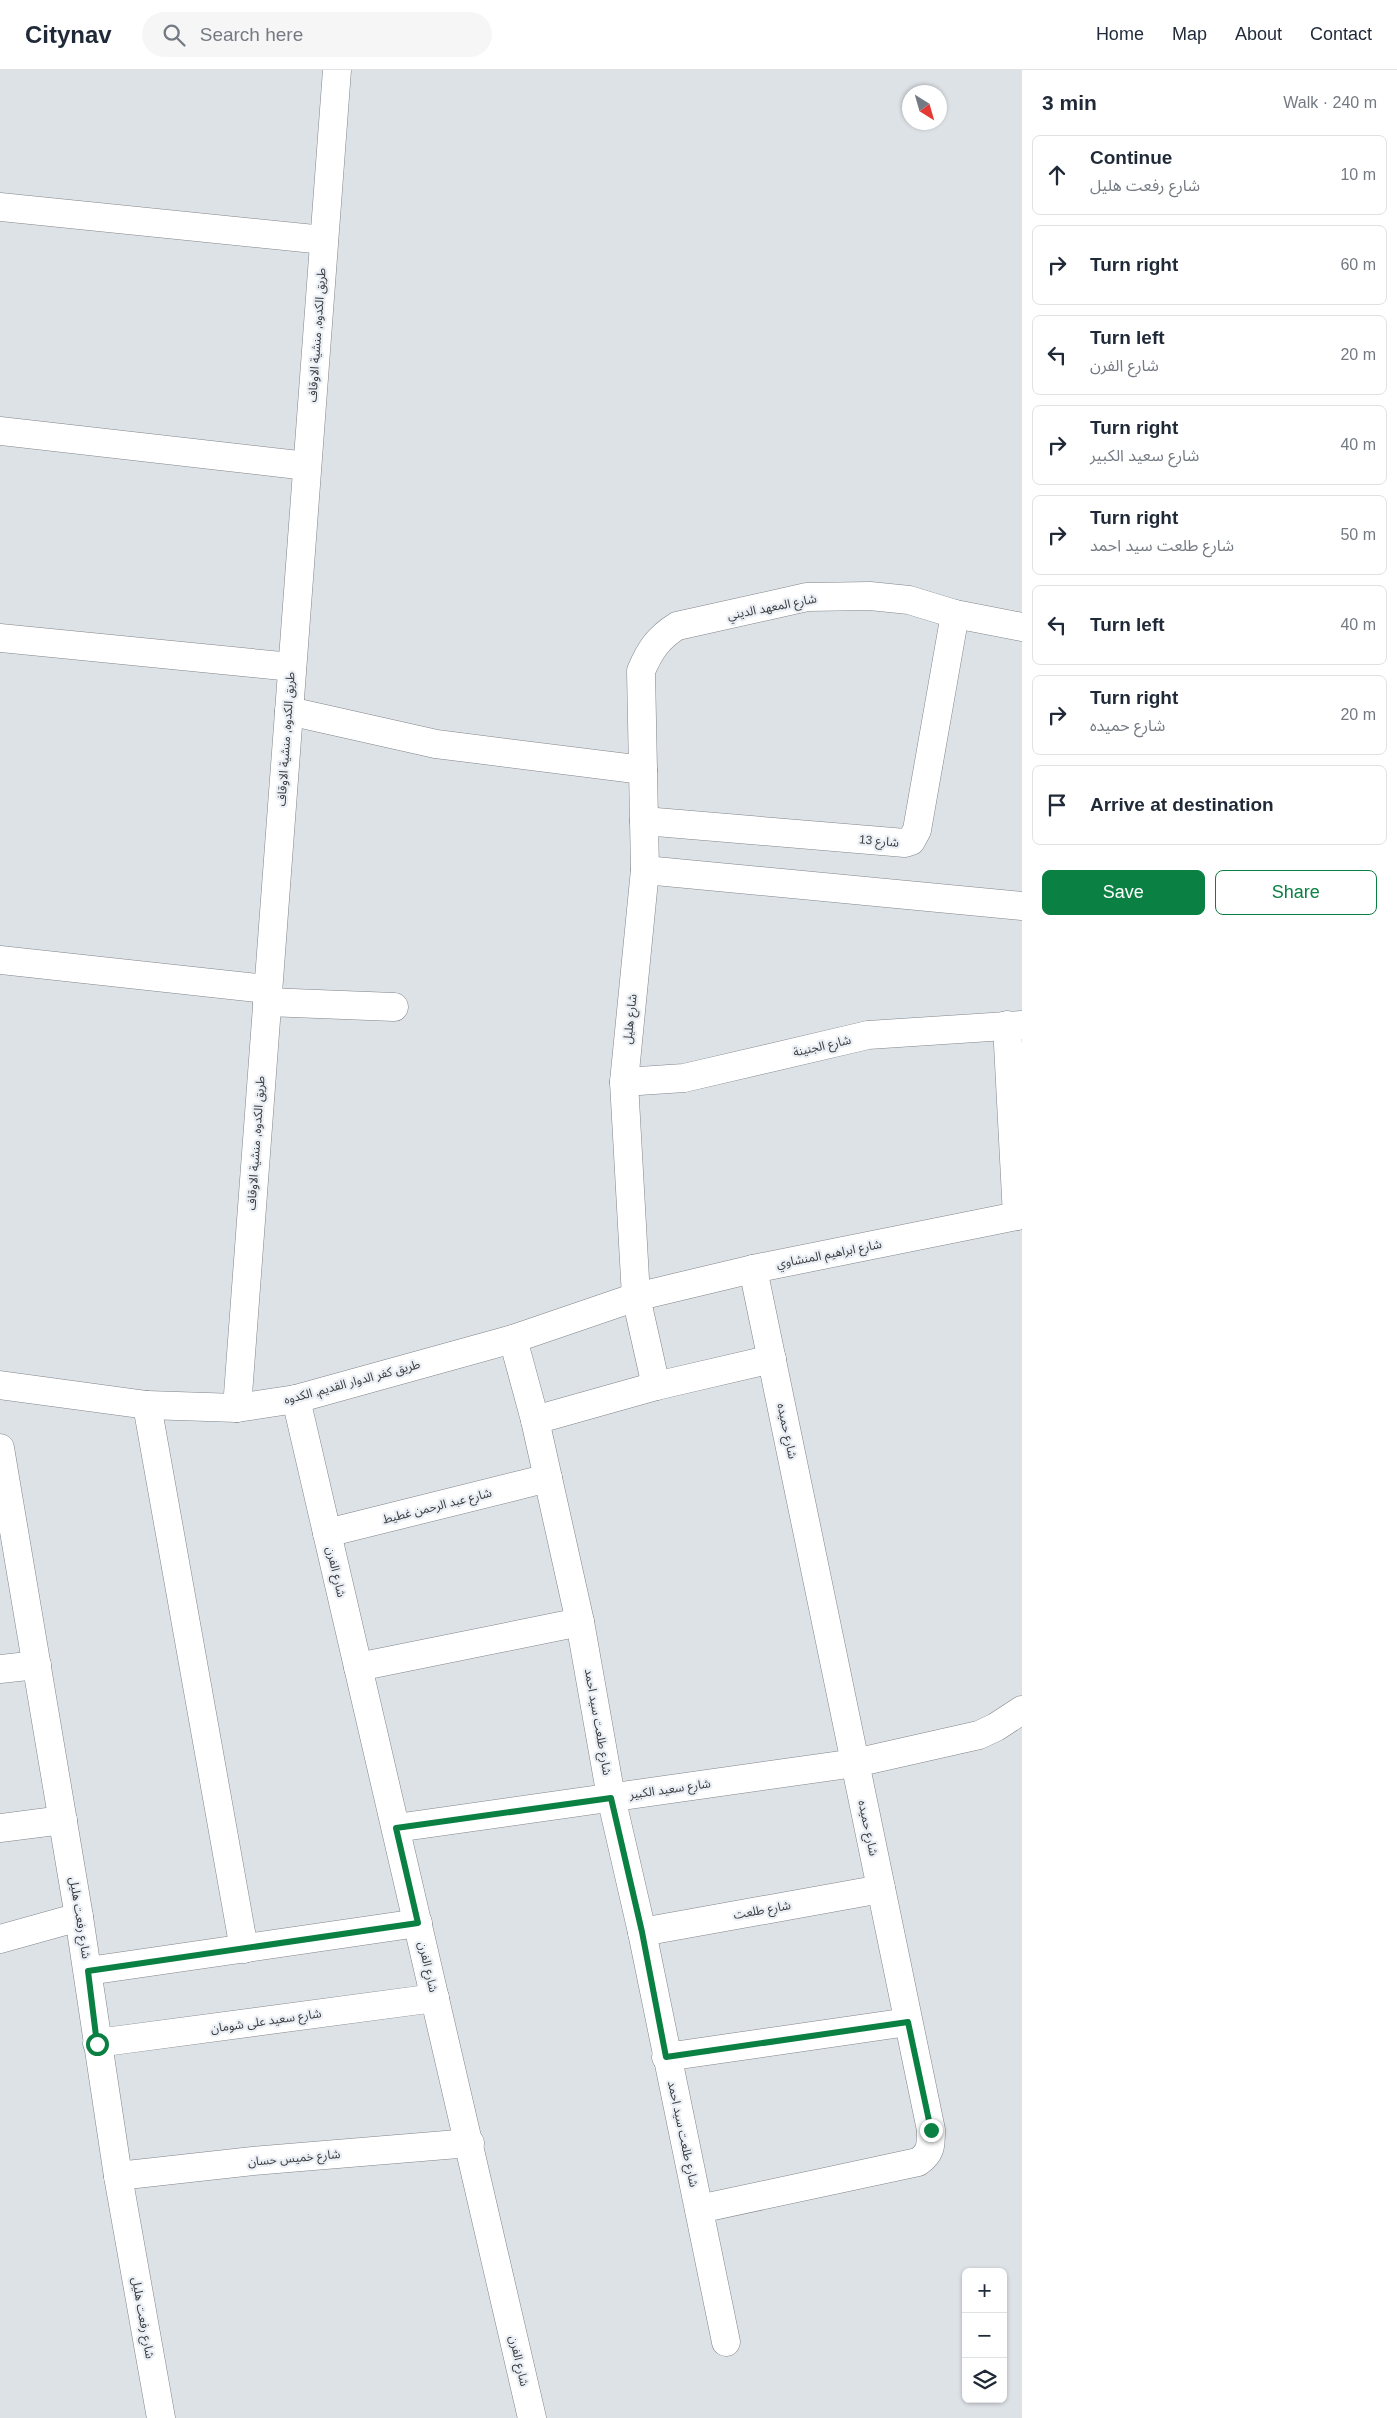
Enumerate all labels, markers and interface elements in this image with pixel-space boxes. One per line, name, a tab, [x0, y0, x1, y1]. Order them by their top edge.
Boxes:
search box	[142, 12, 492, 57]
text: Citynav	[25, 21, 112, 48]
icon: search	[160, 21, 188, 49]
text: Search here	[200, 24, 303, 45]
text: Home	[1096, 24, 1144, 44]
text: Map	[1172, 24, 1207, 44]
text: About	[1235, 24, 1282, 44]
text: Contact	[1310, 24, 1372, 44]
north arrow	[902, 85, 947, 130]
text: 3 min	[1042, 91, 1097, 114]
text: Walk · 240 m	[1283, 94, 1377, 111]
text: Continue	[1090, 147, 1172, 168]
icon: ahead	[1043, 161, 1071, 189]
text: 10 m	[1340, 166, 1376, 183]
text: شارع رفعت هليل	[1090, 177, 1200, 194]
icon: right	[1043, 251, 1071, 279]
text: Turn right	[1090, 254, 1178, 275]
text: 60 m	[1340, 256, 1376, 273]
street label: طريق الكدوه, منشية الاوقاف	[305, 267, 330, 403]
text: Turn left	[1090, 327, 1165, 348]
icon: left	[1043, 341, 1071, 369]
text: 20 m	[1340, 346, 1376, 363]
text: شارع الفرن	[1090, 357, 1159, 374]
text: Turn right	[1090, 417, 1178, 438]
icon: right	[1043, 431, 1071, 459]
text: 40 m	[1340, 436, 1376, 453]
text: شارع سعيد الكبير	[1090, 447, 1199, 464]
text: Turn right	[1090, 507, 1178, 528]
icon: right	[1043, 521, 1071, 549]
text: 50 m	[1340, 526, 1376, 543]
text: شارع طلعت سيد احمد	[1090, 537, 1234, 554]
street label: شارع المعهد الديني	[726, 591, 818, 625]
icon: left	[1043, 611, 1071, 639]
text: Turn left	[1090, 614, 1165, 635]
text: 40 m	[1340, 616, 1376, 633]
street label: طريق الكدوه, منشية الاوقاف	[274, 671, 299, 807]
text: Turn right	[1090, 687, 1178, 708]
icon: right	[1043, 701, 1071, 729]
text: 20 m	[1340, 706, 1376, 723]
text: شارع حميده	[1090, 717, 1165, 734]
icon: arrive	[1043, 791, 1071, 819]
text: Arrive at destination	[1090, 794, 1274, 815]
street label: شارع 13	[858, 832, 900, 852]
button: Save	[1042, 870, 1205, 915]
button: Share	[1215, 870, 1377, 915]
street label: شارع هليل	[620, 993, 642, 1045]
street label: شارع الجنينة	[792, 1033, 853, 1061]
street label: طريق الكدوه, منشية الاوقاف	[244, 1075, 269, 1211]
street label: شارع ابراهيم المنشاوي	[775, 1237, 883, 1274]
street label: طريق كفر الدوار القديم, الكدوه	[282, 1357, 422, 1409]
street label: شارع حميده	[772, 1402, 800, 1460]
street label: شارع عبد الرحمن غطيط	[381, 1486, 493, 1528]
street label: شارع الفرن	[321, 1545, 349, 1599]
street label: شارع طلعت سيد احمد	[580, 1668, 614, 1777]
street label: شارع سعيد الكبير	[627, 1776, 712, 1804]
street label: شارع حميده	[853, 1799, 881, 1857]
street label: شارع رفعت هليل	[65, 1876, 93, 1960]
street label: شارع طلعت	[732, 1898, 792, 1924]
street label: شارع الفرن	[413, 1940, 441, 1994]
street label: شارع سعيد على شومان	[210, 2006, 322, 2038]
route start	[86, 2033, 109, 2056]
street label: شارع طلعت سيد احمد	[663, 2080, 701, 2189]
route end	[920, 2119, 943, 2142]
street label: شارع خميس حسان	[247, 2147, 341, 2171]
map controls	[962, 2268, 1007, 2403]
button: +	[962, 2268, 1007, 2313]
street label: شارع رفعت هليل	[127, 2276, 157, 2360]
button: −	[962, 2313, 1007, 2358]
street label: شارع الفرن	[504, 2334, 532, 2388]
button: layers	[962, 2358, 1007, 2403]

